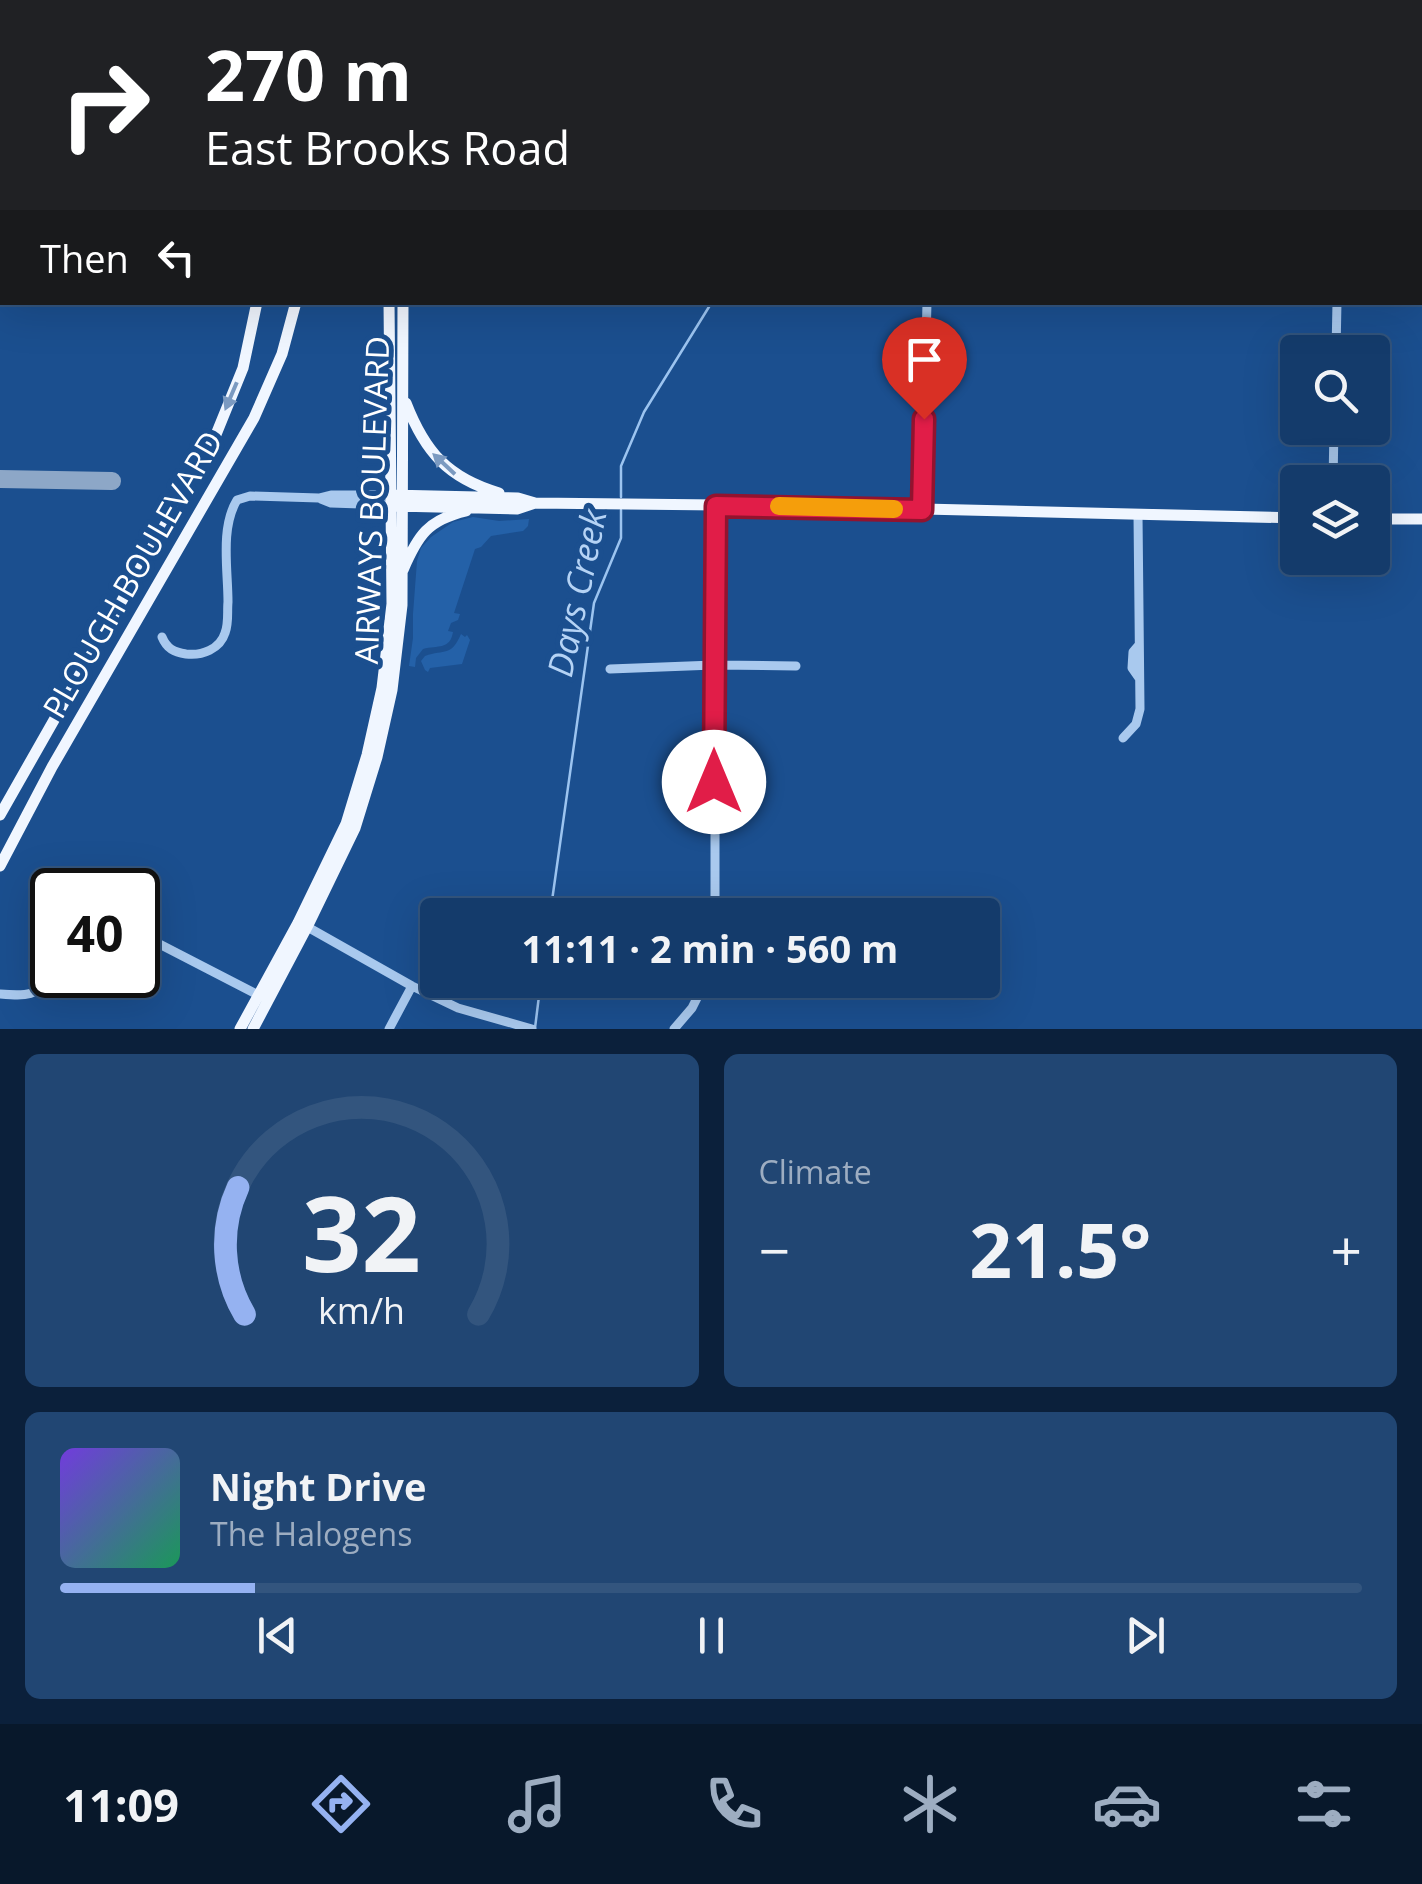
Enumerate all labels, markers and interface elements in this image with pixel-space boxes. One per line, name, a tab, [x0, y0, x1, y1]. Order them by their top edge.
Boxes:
text: 270 m	[205, 26, 412, 122]
icon: right	[40, 40, 170, 170]
text: East Brooks Road	[205, 117, 570, 178]
icon: left	[149, 230, 204, 285]
text: Then	[40, 232, 129, 284]
pin	[882, 317, 967, 420]
icon: arrive	[897, 332, 952, 387]
street label: AIRWAYS BOULEVARD	[344, 335, 398, 665]
map controls	[1280, 335, 1390, 575]
button: search	[1280, 335, 1390, 445]
one-way arrow	[223, 381, 239, 411]
street label: PLOUGH BOULEVARD	[32, 423, 232, 725]
one-way arrow	[432, 453, 456, 476]
button: layers	[1280, 465, 1390, 575]
water label: Days Creek	[535, 503, 617, 681]
position arrow	[662, 730, 766, 834]
speed limit sign: 40	[30, 868, 160, 998]
text: 11:11 · 2 min · 560 m	[522, 922, 898, 974]
text: Climate	[759, 1150, 872, 1193]
text: 32	[302, 1161, 421, 1302]
text: 21.5°	[969, 1198, 1151, 1300]
text: −	[759, 1212, 790, 1287]
text: +	[1331, 1212, 1362, 1287]
text: km/h	[318, 1286, 405, 1334]
text: Night Drive	[210, 1460, 426, 1512]
text: The Halogens	[210, 1512, 412, 1555]
icon: previous	[250, 1608, 305, 1663]
icon: pause	[684, 1608, 739, 1663]
icon: next	[1118, 1608, 1173, 1663]
icon: directions	[306, 1769, 376, 1839]
icon: music	[502, 1769, 572, 1839]
icon: phone	[699, 1769, 769, 1839]
icon: climate	[895, 1769, 965, 1839]
icon: car	[1092, 1769, 1162, 1839]
icon: filters	[1289, 1769, 1359, 1839]
text: 11:09	[63, 1774, 179, 1835]

